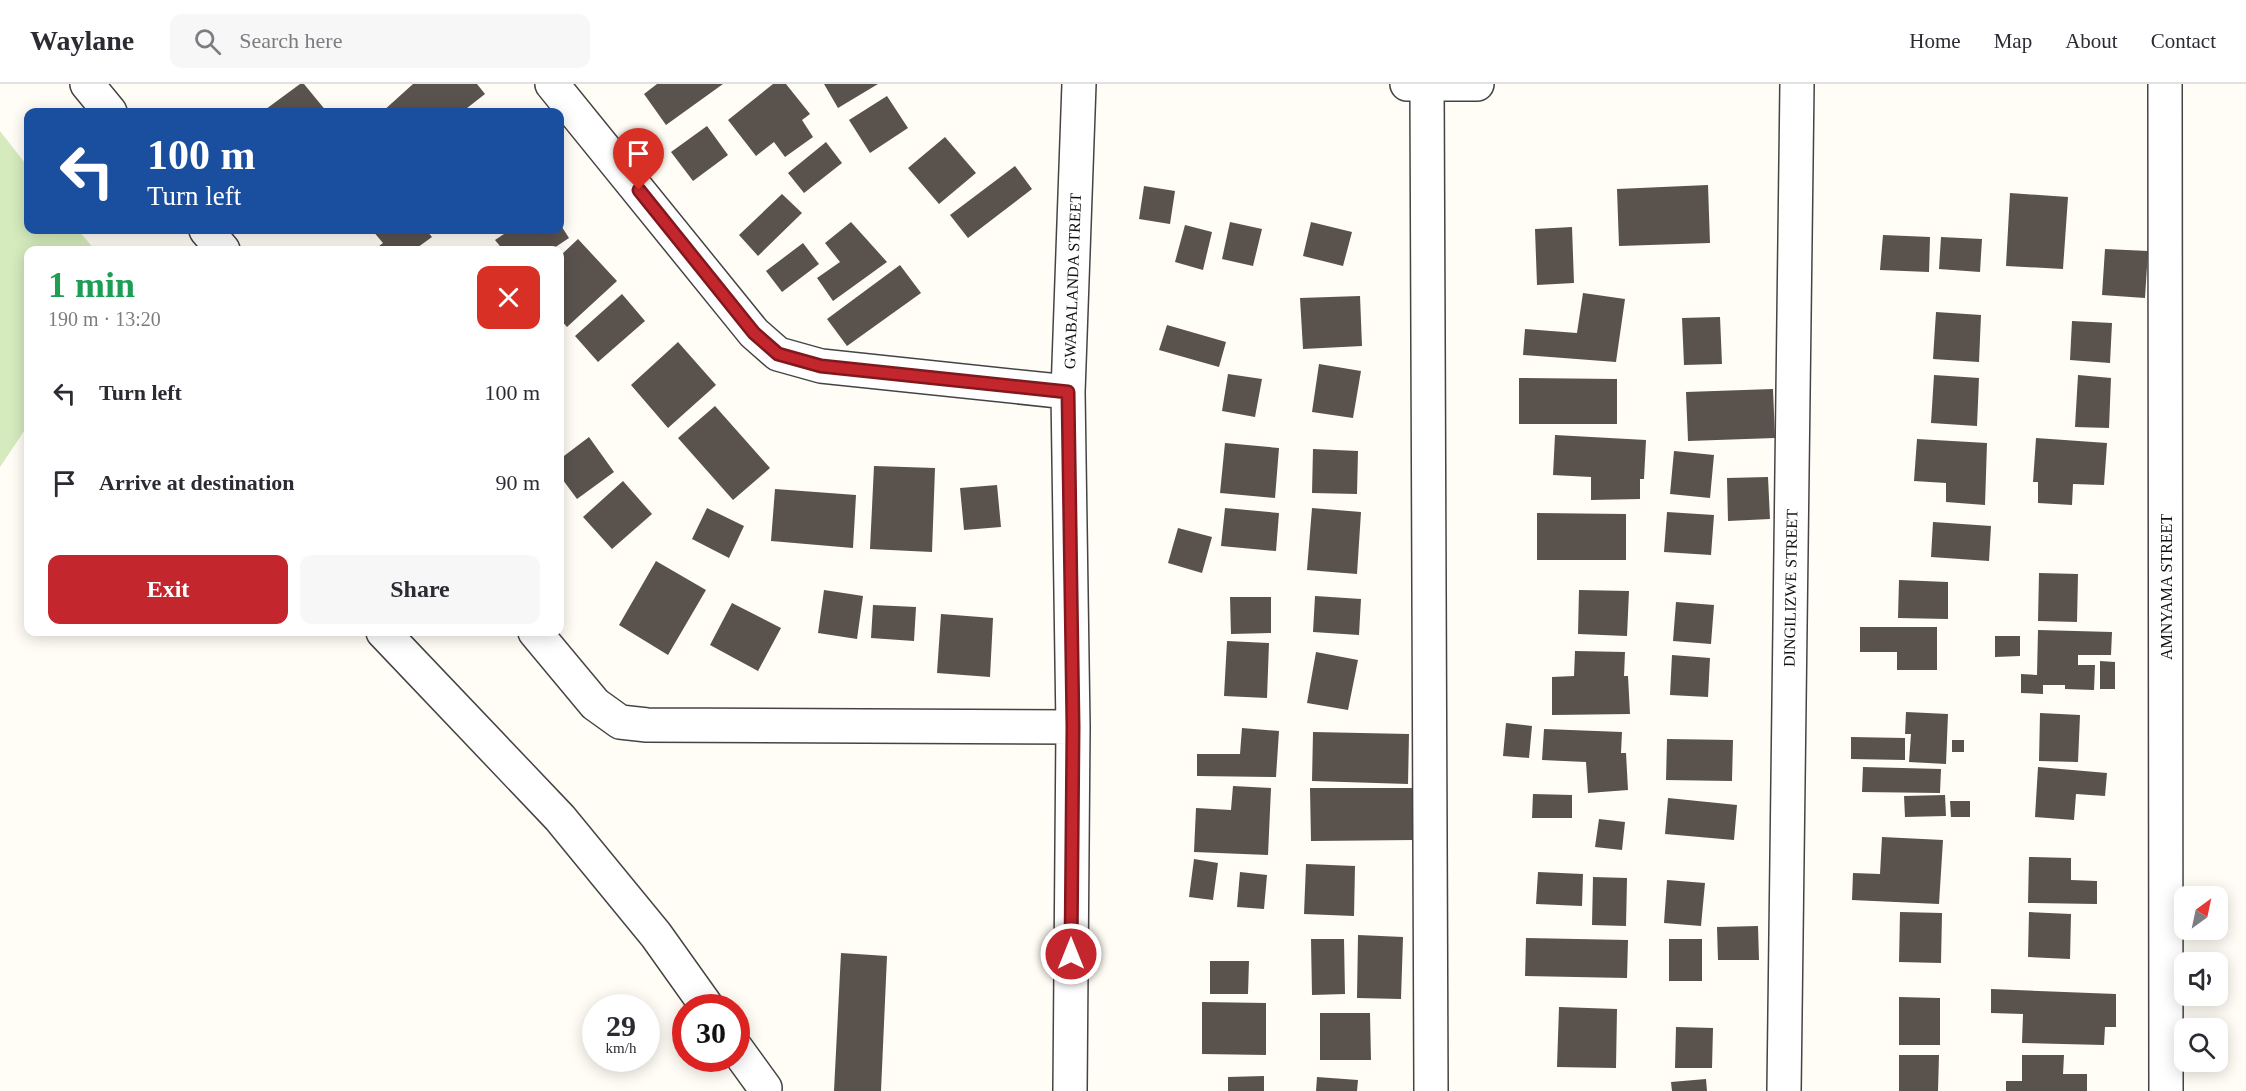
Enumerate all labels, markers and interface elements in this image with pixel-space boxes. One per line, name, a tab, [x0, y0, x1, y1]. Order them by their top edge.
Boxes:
search box	[170, 14, 590, 68]
text: Waylane	[30, 25, 134, 56]
icon: search	[191, 25, 224, 58]
text: Search here	[239, 28, 342, 53]
text: Home	[1909, 29, 1961, 53]
text: Map	[1994, 29, 2032, 53]
text: About	[2065, 29, 2118, 53]
text: Contact	[2151, 29, 2216, 53]
pin	[613, 128, 664, 190]
icon: left	[48, 132, 126, 210]
text: 100 m	[147, 132, 256, 178]
icon: arrive	[622, 137, 655, 170]
text: Turn left	[147, 181, 241, 211]
street label: GWABALANDA STREET	[1061, 192, 1084, 369]
text: 1 min	[48, 265, 135, 305]
button: close	[477, 266, 540, 329]
text: 190 m · 13:20	[48, 308, 161, 330]
icon: left	[48, 377, 81, 410]
text: Turn left	[99, 380, 182, 405]
text: 100 m	[484, 380, 540, 405]
icon: arrive	[48, 467, 81, 500]
text: Arrive at destination	[99, 470, 295, 495]
text: 90 m	[495, 470, 540, 495]
street label: DINGILIZWE STREET	[1781, 509, 1800, 667]
street label: AMNYAMA STREET	[2158, 514, 2175, 660]
button: Exit	[48, 555, 288, 624]
button: Share	[300, 555, 540, 624]
north arrow	[2174, 886, 2228, 940]
map controls	[2174, 886, 2228, 1072]
position arrow	[1039, 922, 1103, 986]
button: sound	[2174, 952, 2228, 1006]
speed limit sign: 30	[672, 994, 750, 1072]
text: 29	[606, 1009, 636, 1042]
button: search	[2174, 1018, 2228, 1072]
text: km/h	[606, 1040, 636, 1056]

